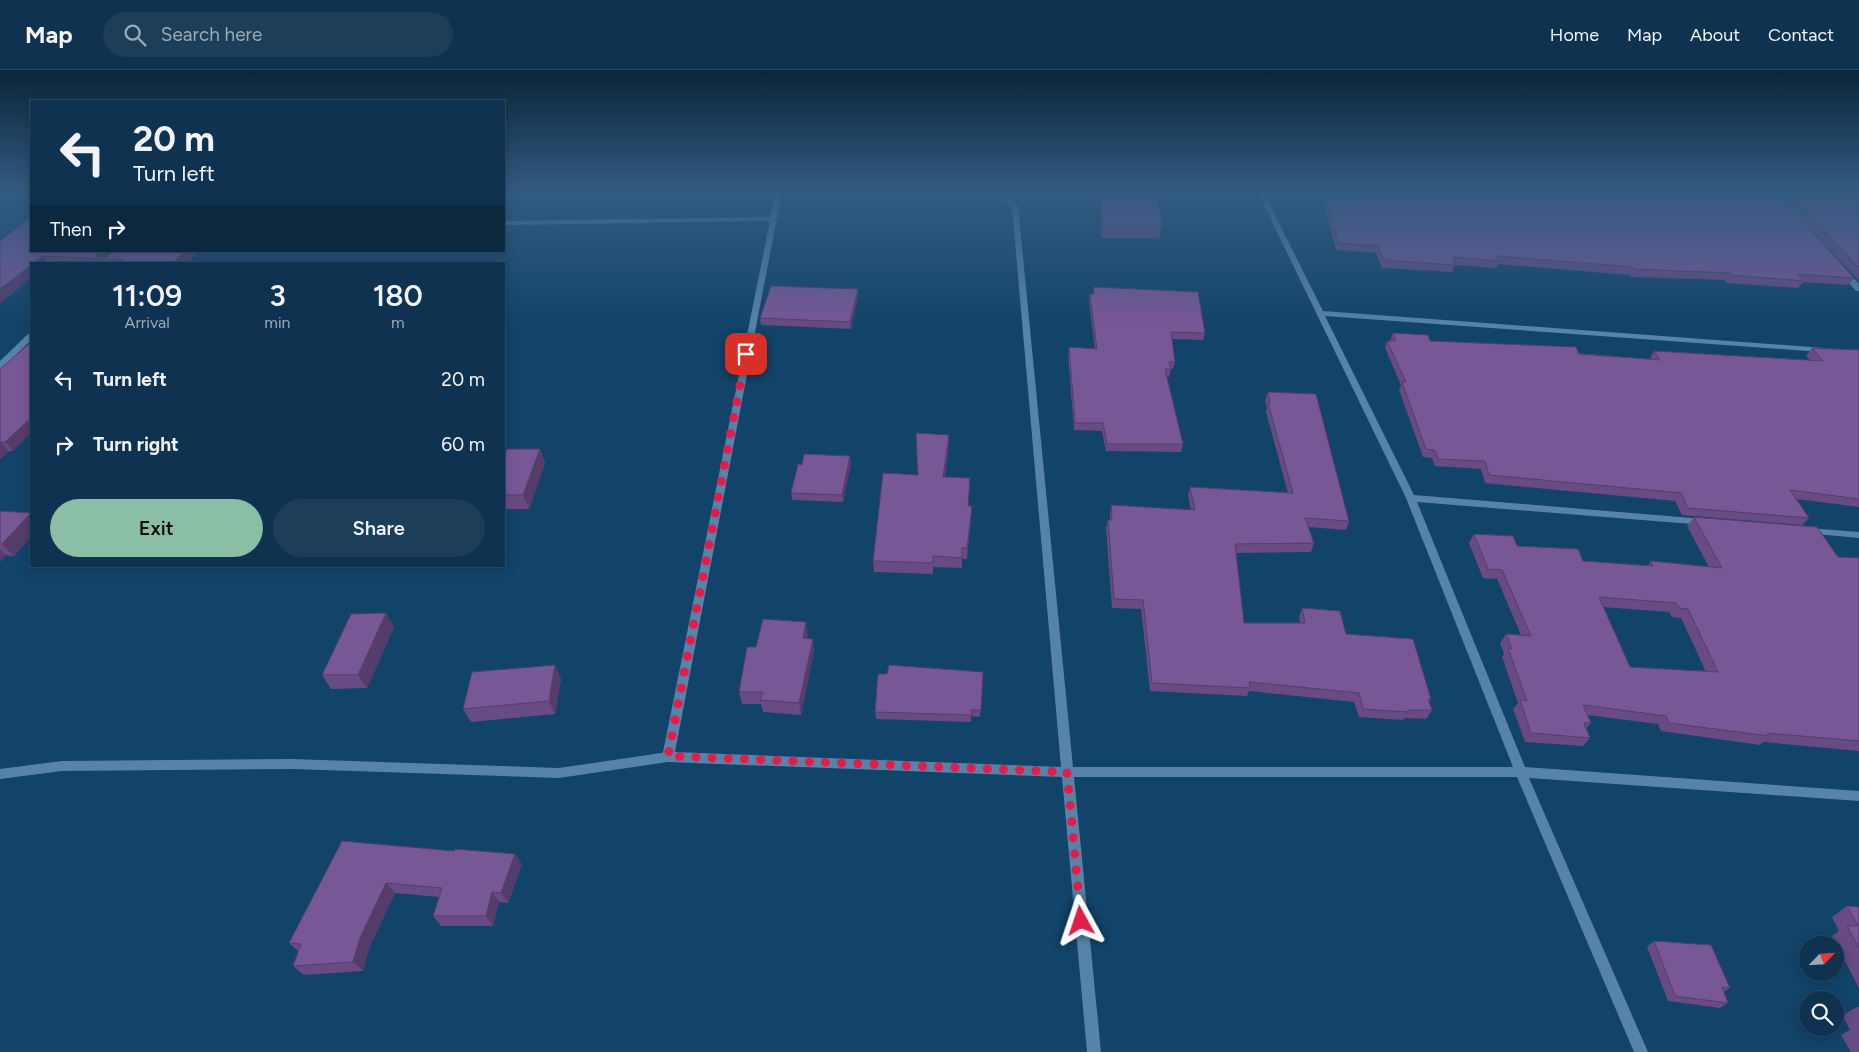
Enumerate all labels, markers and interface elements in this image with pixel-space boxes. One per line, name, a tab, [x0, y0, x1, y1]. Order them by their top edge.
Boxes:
search box	[103, 12, 453, 57]
text: Map	[25, 20, 73, 49]
icon: search	[121, 21, 149, 49]
text: Search here	[161, 23, 262, 46]
text: Home	[1550, 24, 1599, 46]
text: Map	[1627, 24, 1662, 46]
text: About	[1690, 24, 1740, 46]
text: Contact	[1768, 24, 1834, 46]
text: 20 m	[133, 118, 215, 160]
icon: left	[50, 120, 115, 185]
text: Turn left	[133, 160, 215, 187]
icon: right	[102, 215, 130, 243]
text: Then	[50, 218, 92, 241]
text: 11:09	[112, 277, 182, 314]
text: 3	[269, 277, 286, 314]
text: 180	[373, 277, 423, 314]
text: Arrival	[125, 313, 170, 332]
text: min	[264, 313, 291, 332]
text: m	[391, 313, 405, 332]
pin	[725, 333, 767, 375]
icon: arrive	[732, 340, 760, 368]
icon: left	[50, 366, 78, 394]
text: Turn left	[93, 368, 167, 391]
text: 20 m	[441, 368, 485, 391]
icon: right	[50, 431, 78, 459]
text: Turn right	[93, 433, 179, 456]
text: 60 m	[441, 433, 485, 456]
button: Exit	[50, 499, 263, 557]
button: Share	[273, 499, 485, 557]
position arrow	[1054, 894, 1106, 946]
north arrow	[1799, 936, 1844, 981]
map controls	[1799, 936, 1844, 1036]
button: search	[1799, 991, 1844, 1036]

